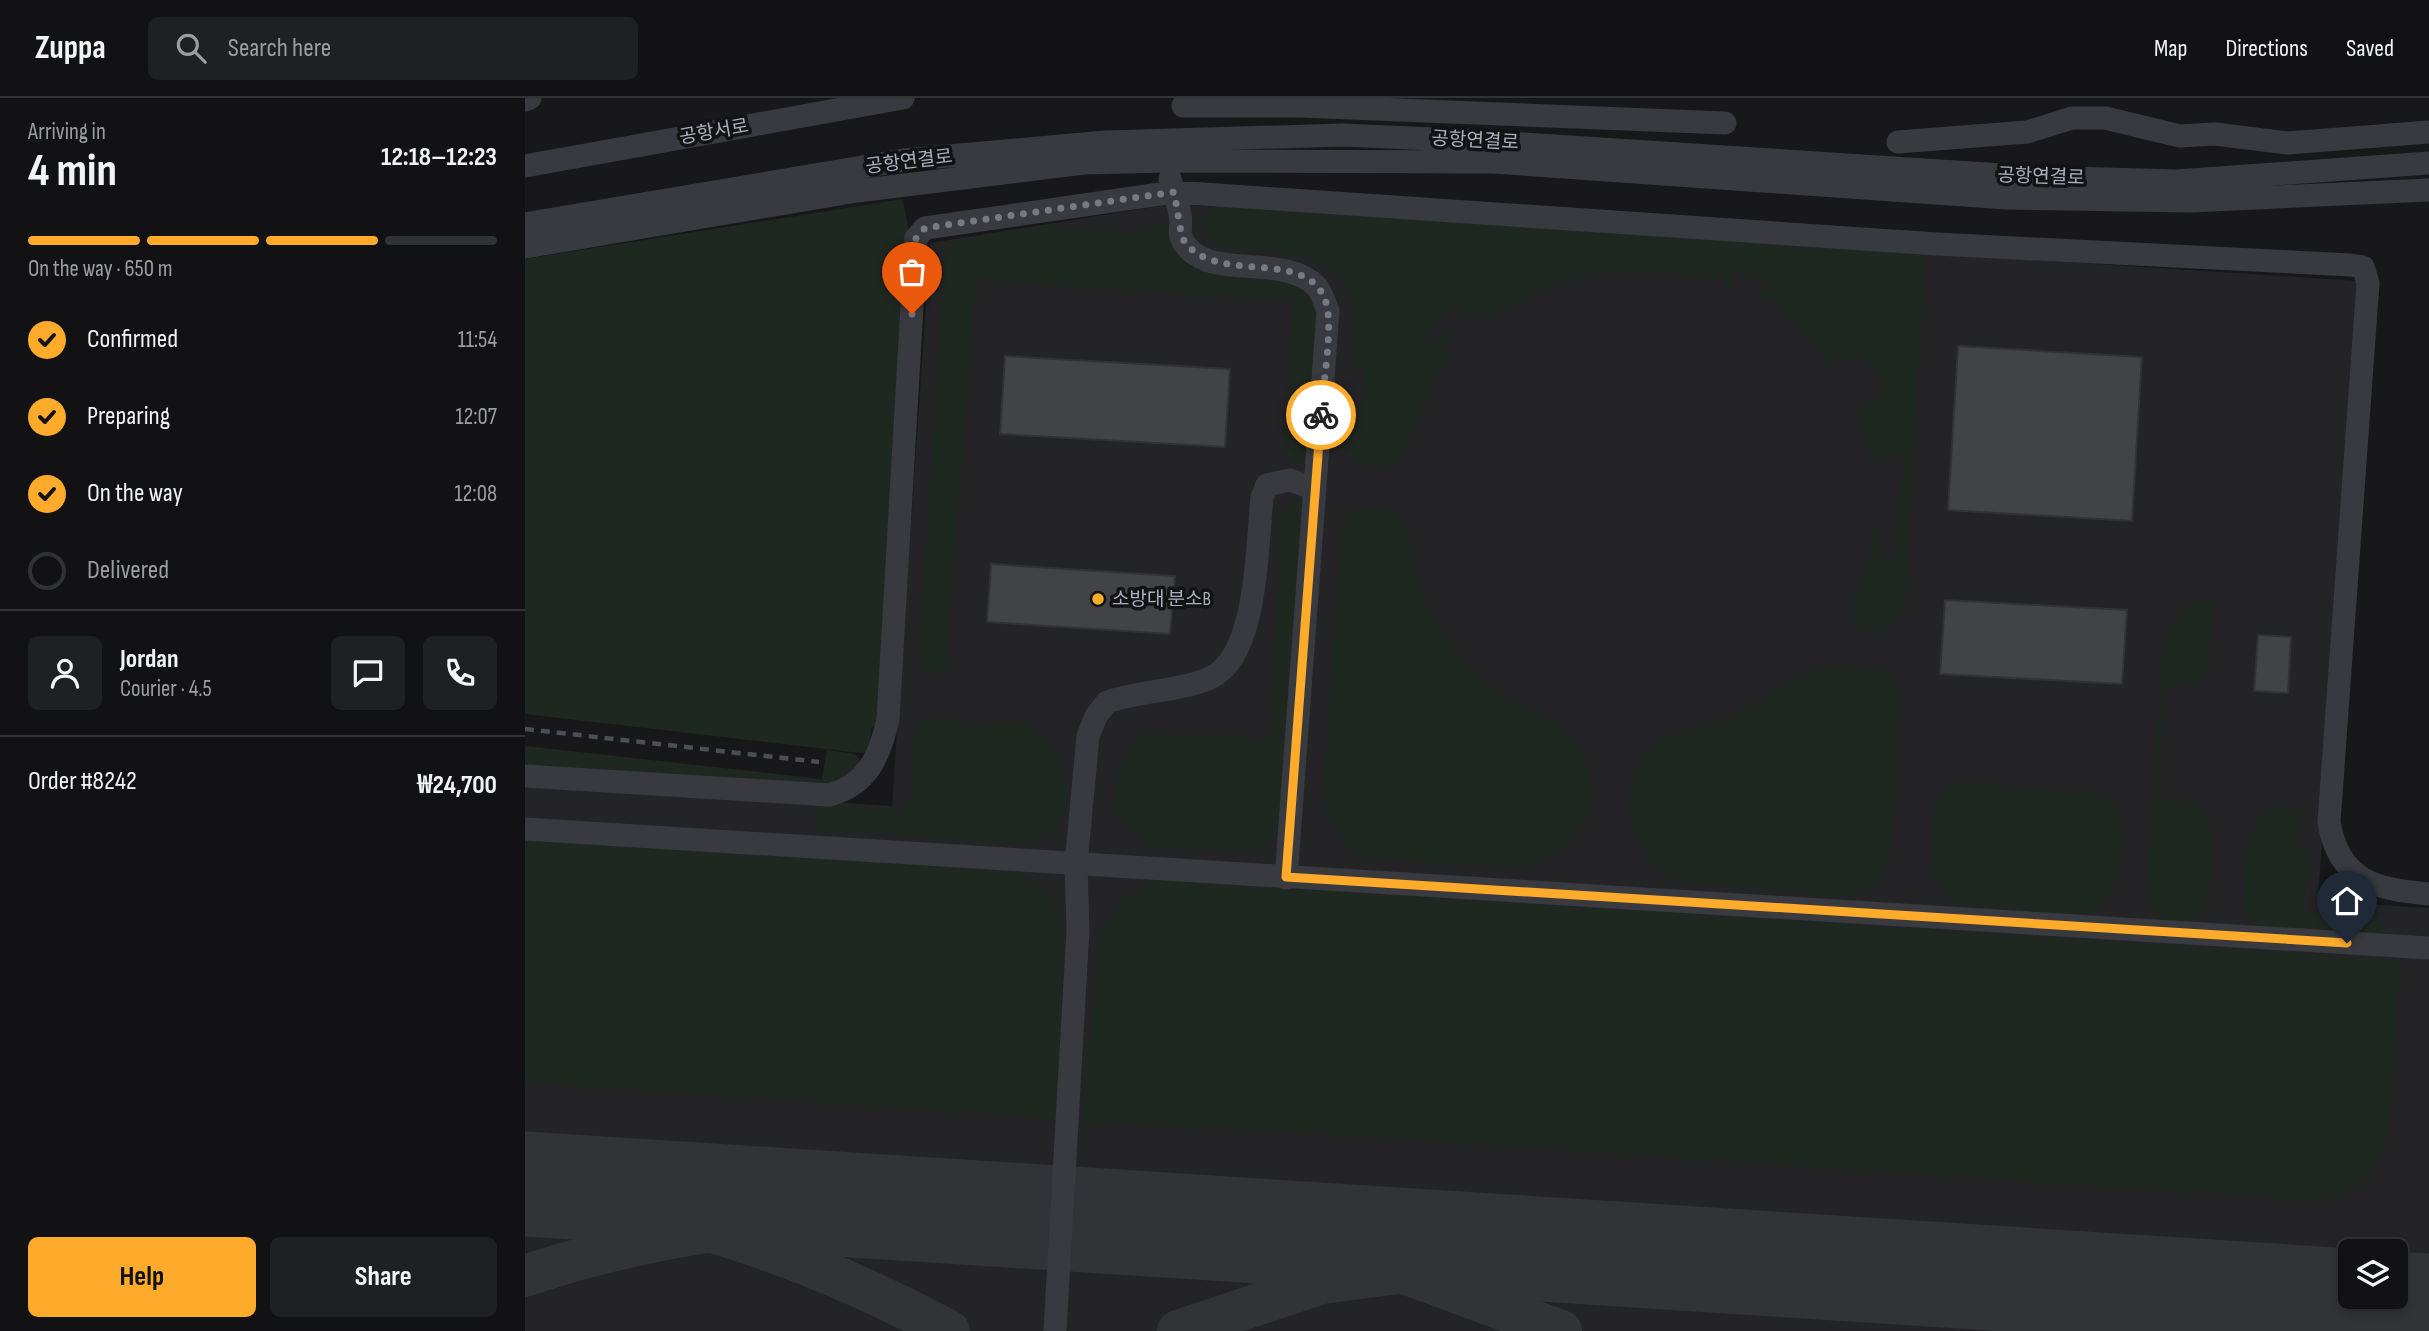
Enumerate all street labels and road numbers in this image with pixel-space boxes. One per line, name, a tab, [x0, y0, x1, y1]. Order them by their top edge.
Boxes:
street label: 공항서로	[678, 115, 750, 149]
street label: 공항연결로	[1431, 127, 1519, 155]
street label: 공항연결로	[864, 145, 954, 179]
street label: 공항연결로	[1997, 164, 2085, 190]

